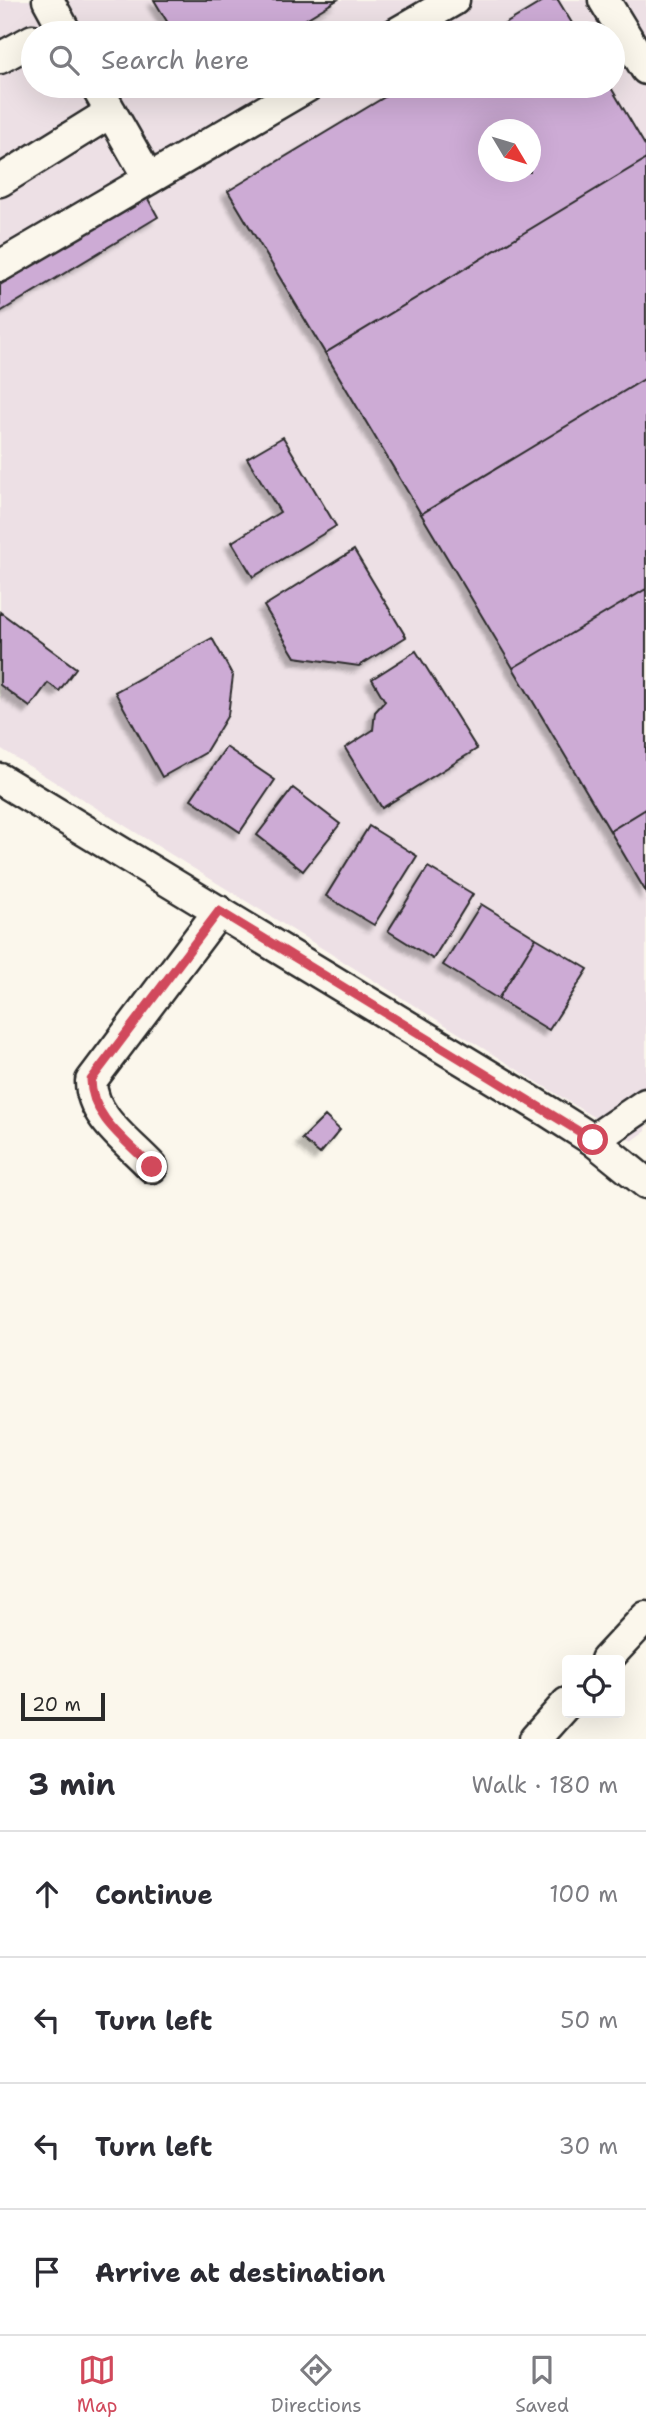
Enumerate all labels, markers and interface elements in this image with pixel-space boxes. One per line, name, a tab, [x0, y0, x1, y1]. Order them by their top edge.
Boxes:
search box	[21, 21, 625, 98]
icon: search	[45, 41, 83, 79]
text: Search here	[101, 42, 250, 77]
north arrow	[478, 119, 541, 182]
route start	[577, 1124, 608, 1155]
route end	[136, 1151, 167, 1182]
map controls	[562, 1655, 625, 1718]
button: locate	[562, 1655, 625, 1718]
scale bar	[21, 1690, 105, 1722]
text: 20 m	[32, 1692, 81, 1717]
text: 3 min	[28, 1764, 115, 1805]
text: Walk · 180 m	[472, 1770, 618, 1800]
icon: ahead	[28, 1875, 66, 1913]
text: Continue	[95, 1877, 213, 1912]
text: 100 m	[549, 1879, 618, 1909]
icon: left	[28, 2001, 66, 2039]
text: Turn left	[95, 2003, 212, 2038]
text: 50 m	[560, 2005, 618, 2035]
icon: left	[28, 2127, 66, 2165]
text: Turn left	[95, 2129, 212, 2164]
text: 30 m	[559, 2131, 618, 2161]
icon: arrive	[28, 2253, 66, 2291]
text: Arrive at destination	[95, 2255, 385, 2290]
tab: Map	[77, 2351, 117, 2418]
tab: Directions	[271, 2351, 362, 2418]
tab: Saved	[515, 2351, 569, 2418]

